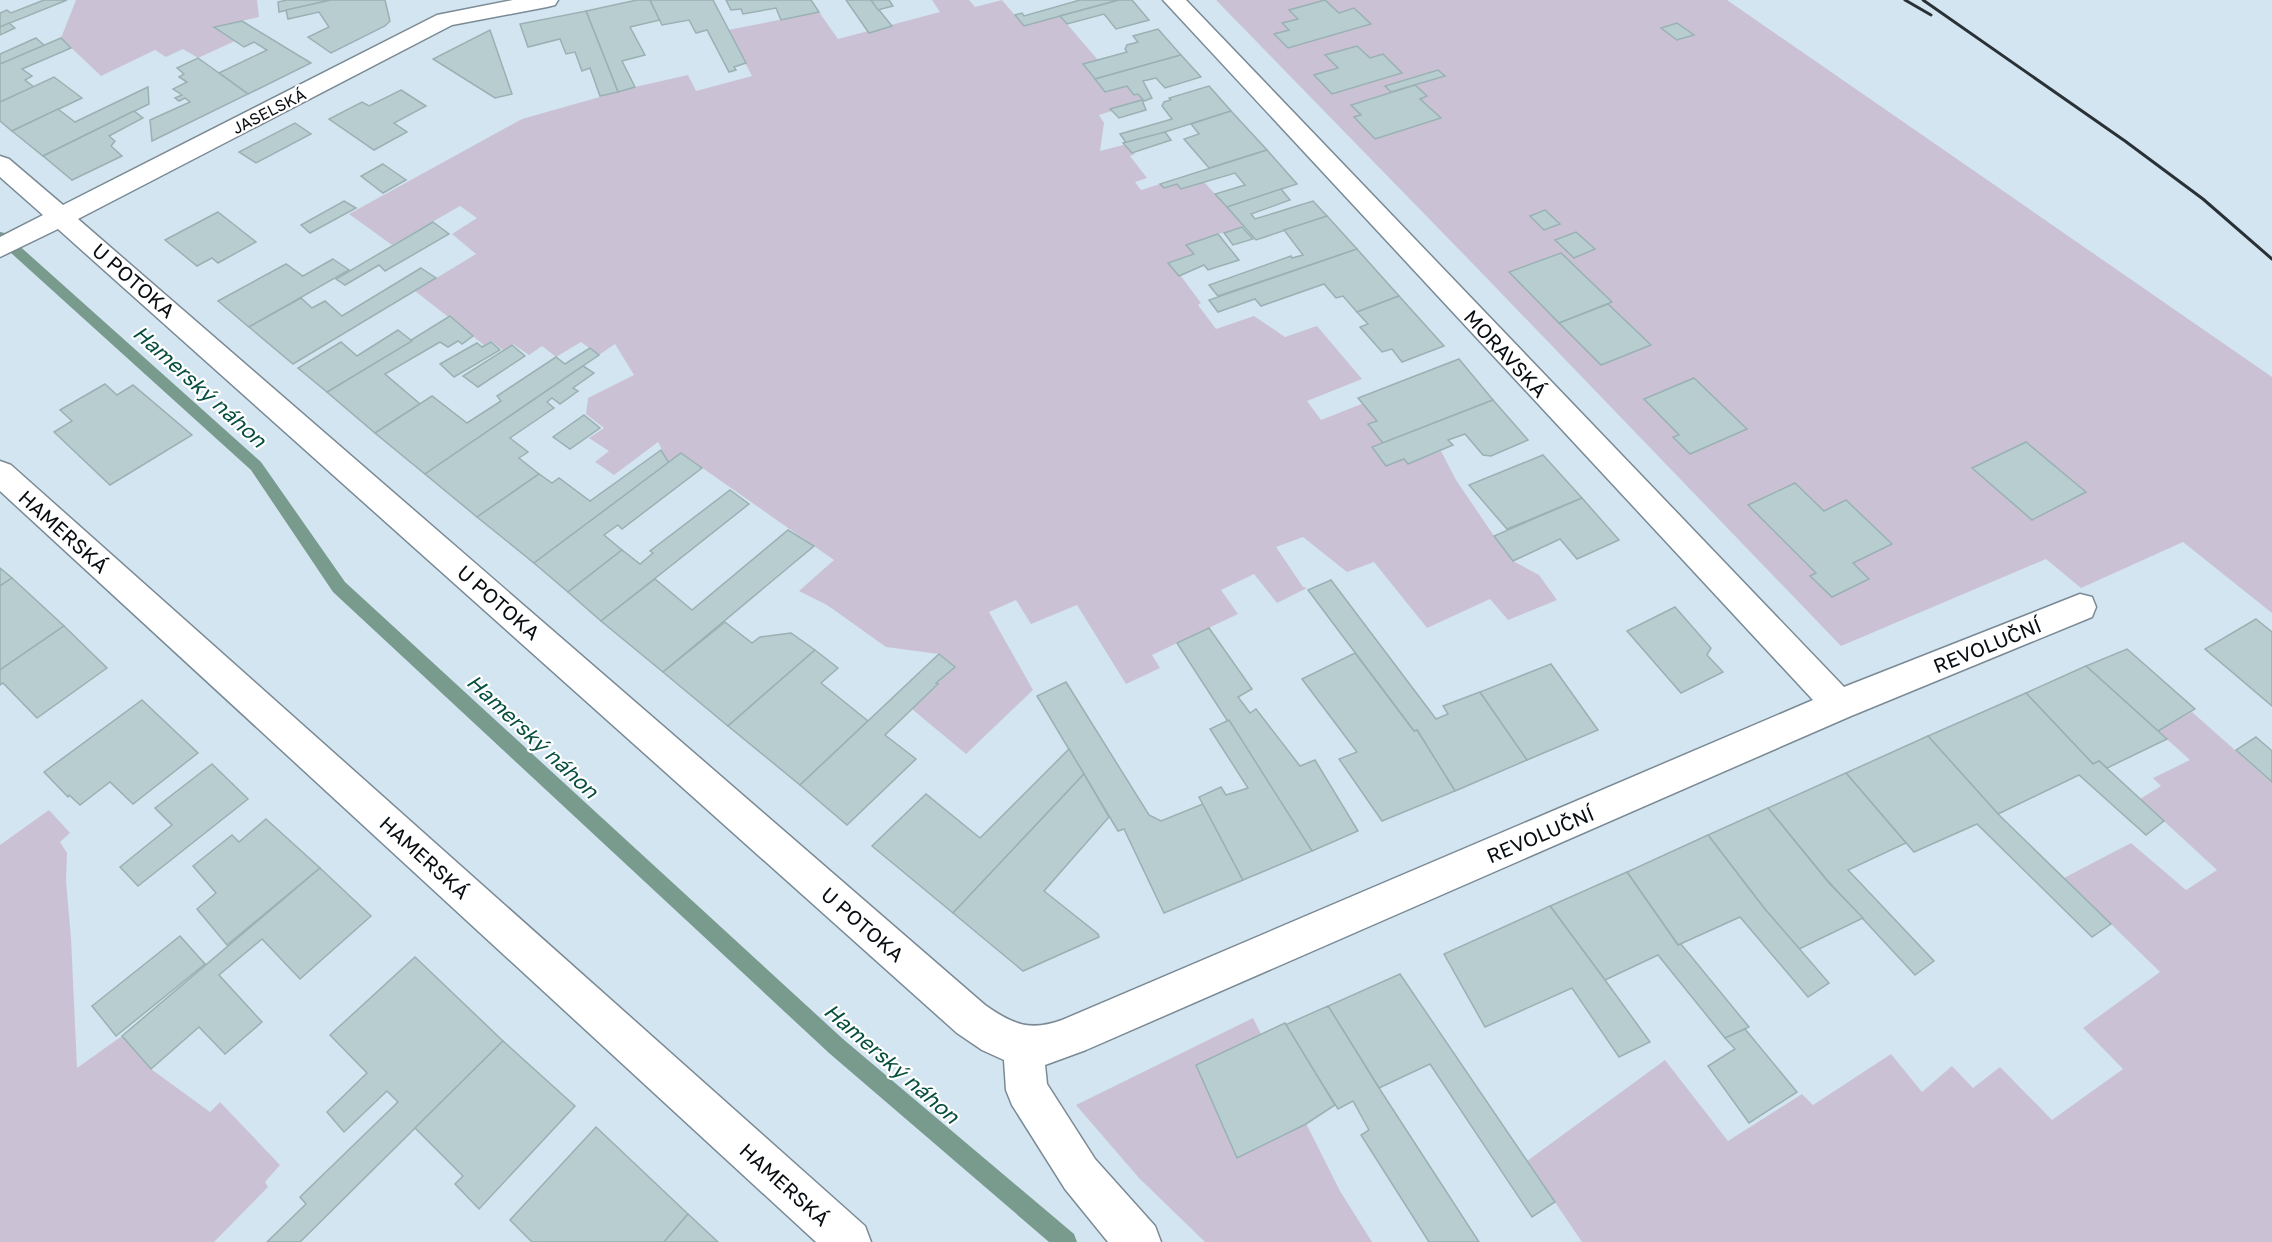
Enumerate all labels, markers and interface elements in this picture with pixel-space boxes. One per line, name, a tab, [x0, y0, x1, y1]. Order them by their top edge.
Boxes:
street label: JASELSKÁ	[229, 84, 309, 138]
street label: U POTOKA	[88, 238, 180, 322]
street label: MORAVSKÁ	[1459, 304, 1553, 402]
water label: Hamerský náhon	[128, 319, 273, 453]
street label: HAMERSKÁ	[14, 485, 114, 577]
street label: U POTOKA	[453, 560, 545, 644]
street label: REVOLUČNÍ	[1930, 612, 2045, 678]
water label: Hamerský náhon	[462, 668, 605, 804]
street label: REVOLUČNÍ	[1483, 800, 1598, 867]
street label: HAMERSKÁ	[375, 811, 475, 903]
street label: U POTOKA	[817, 882, 909, 966]
water label: Hamerský náhon	[819, 997, 966, 1129]
street label: HAMERSKÁ	[735, 1138, 835, 1230]

